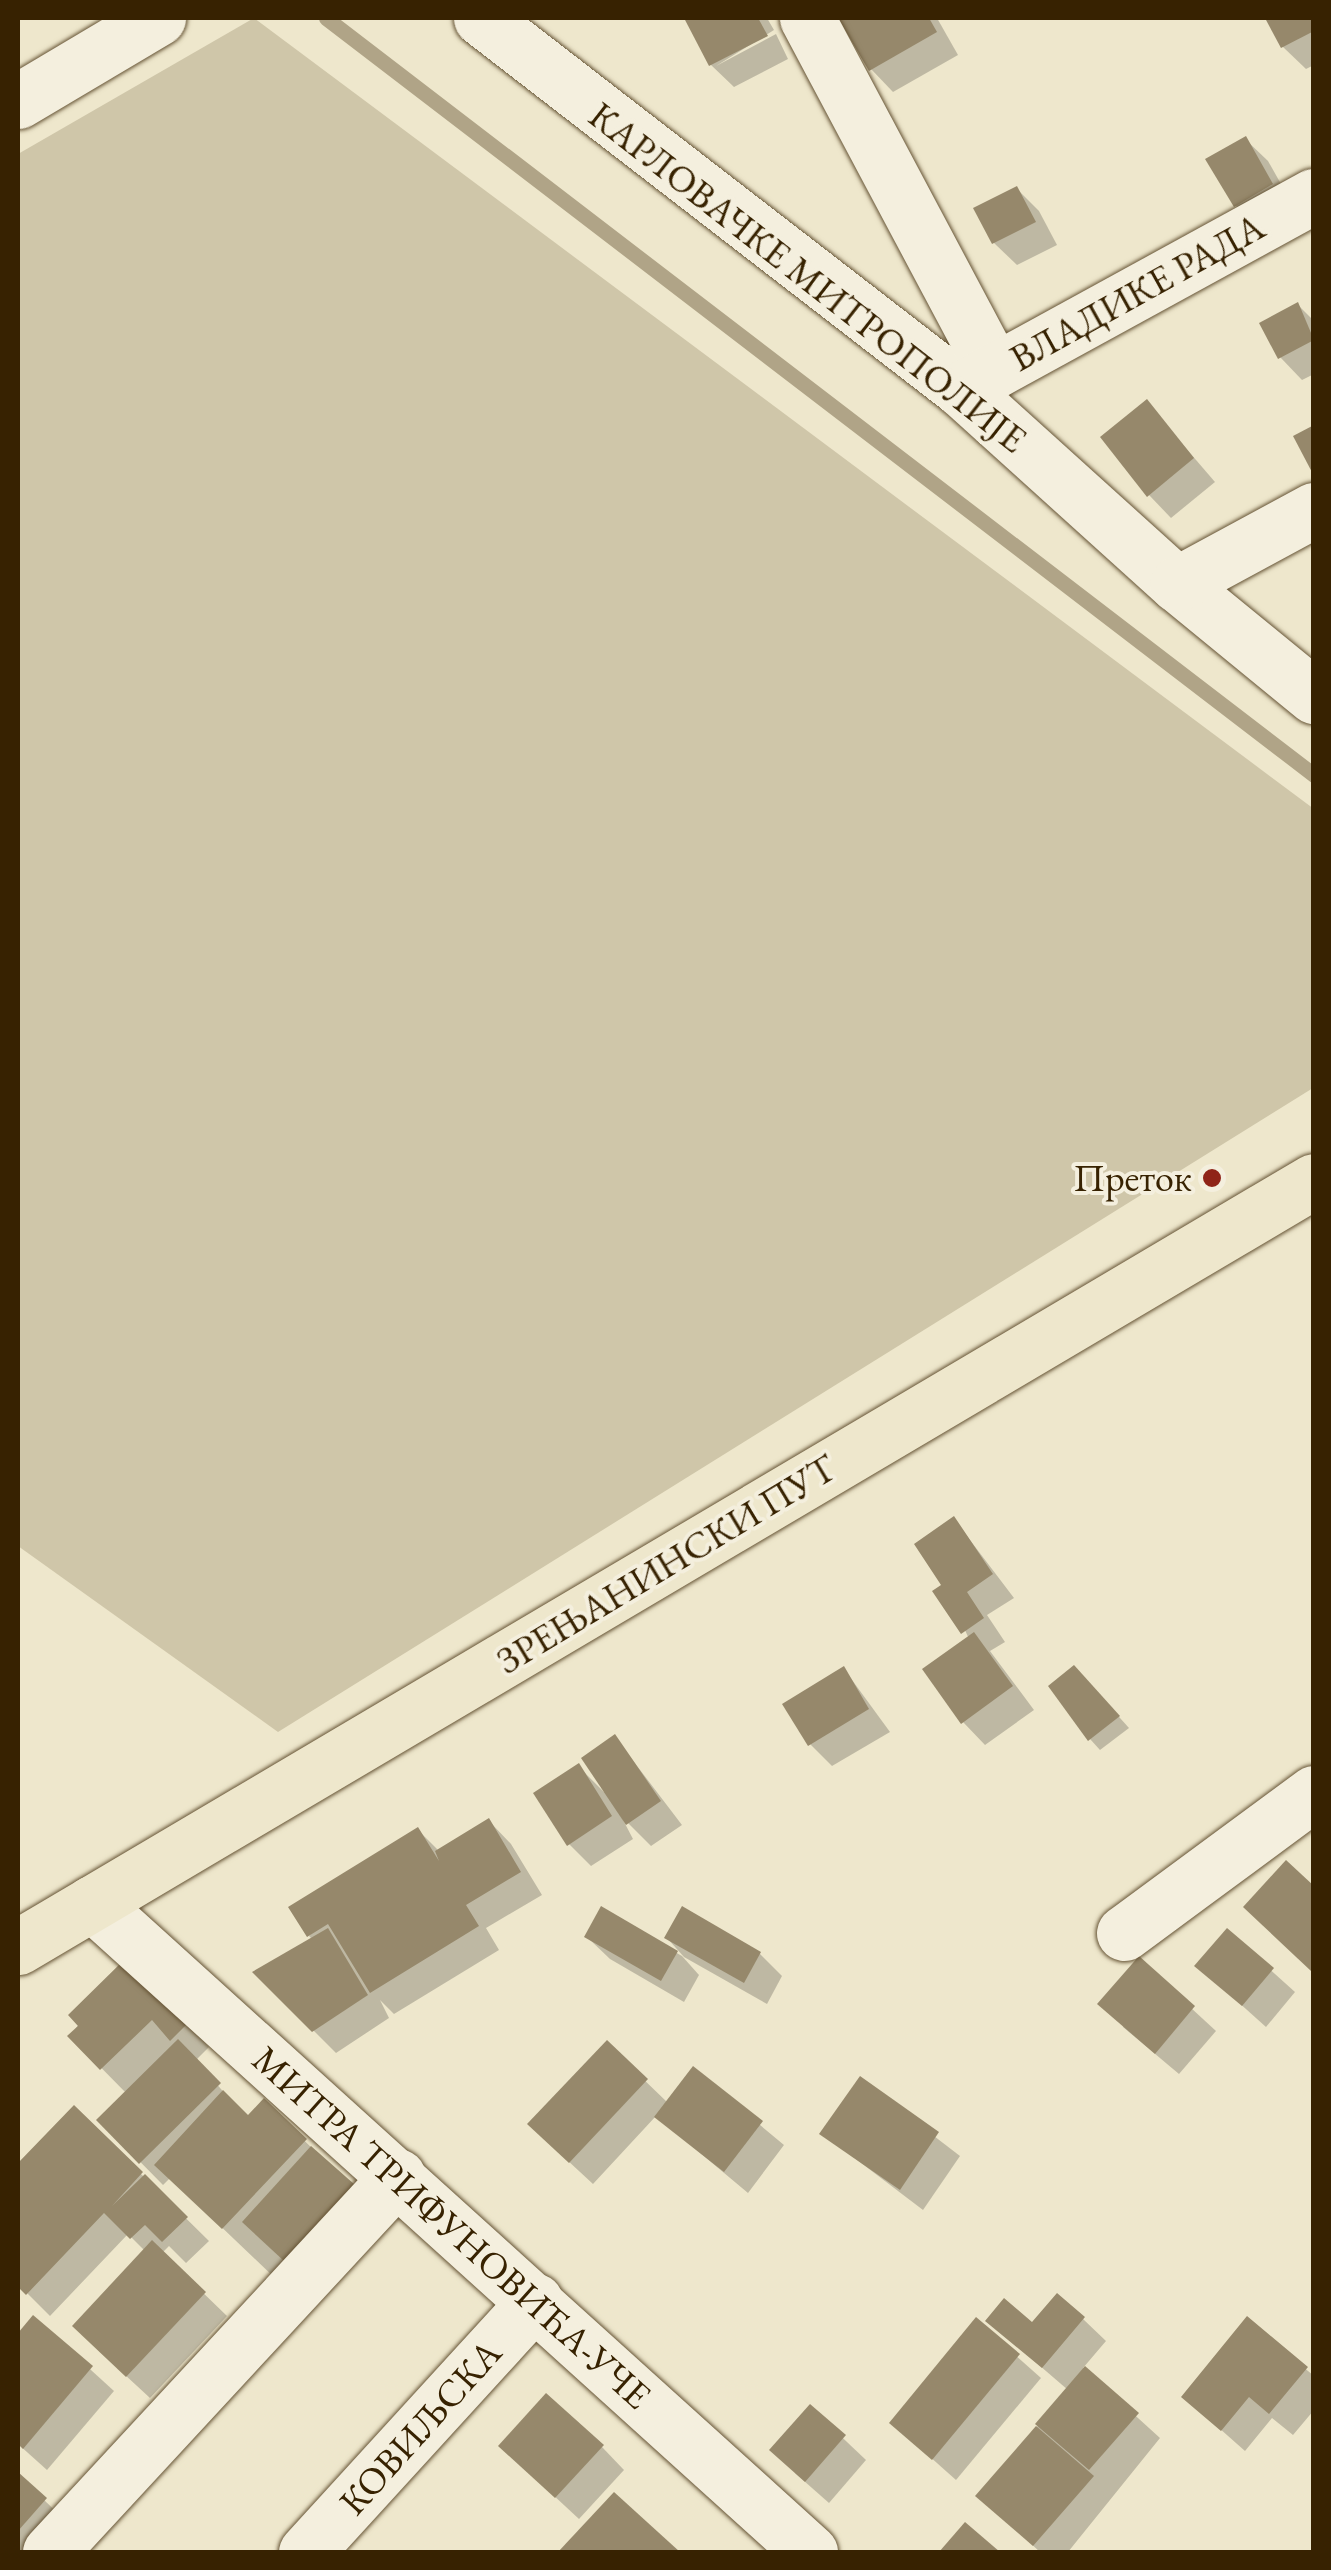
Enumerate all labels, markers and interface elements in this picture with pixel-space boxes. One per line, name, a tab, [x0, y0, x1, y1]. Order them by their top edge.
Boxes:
street label: КАРЛОВАЧКЕ МИТРОПОЛИЈЕ	[580, 92, 1036, 462]
street label: ВЛАДИКЕ РАДА	[1002, 203, 1272, 381]
place label: Преток	[1073, 1155, 1192, 1201]
marker: Преток	[1201, 1167, 1223, 1189]
street label: ЗРЕЊАНИНСКИ ПУТ	[488, 1445, 844, 1683]
street label: МИТРА ТРИФУНОВИЋА-УЧЕ	[243, 2036, 661, 2418]
street label: КОВИЉСКА	[330, 2330, 510, 2524]

